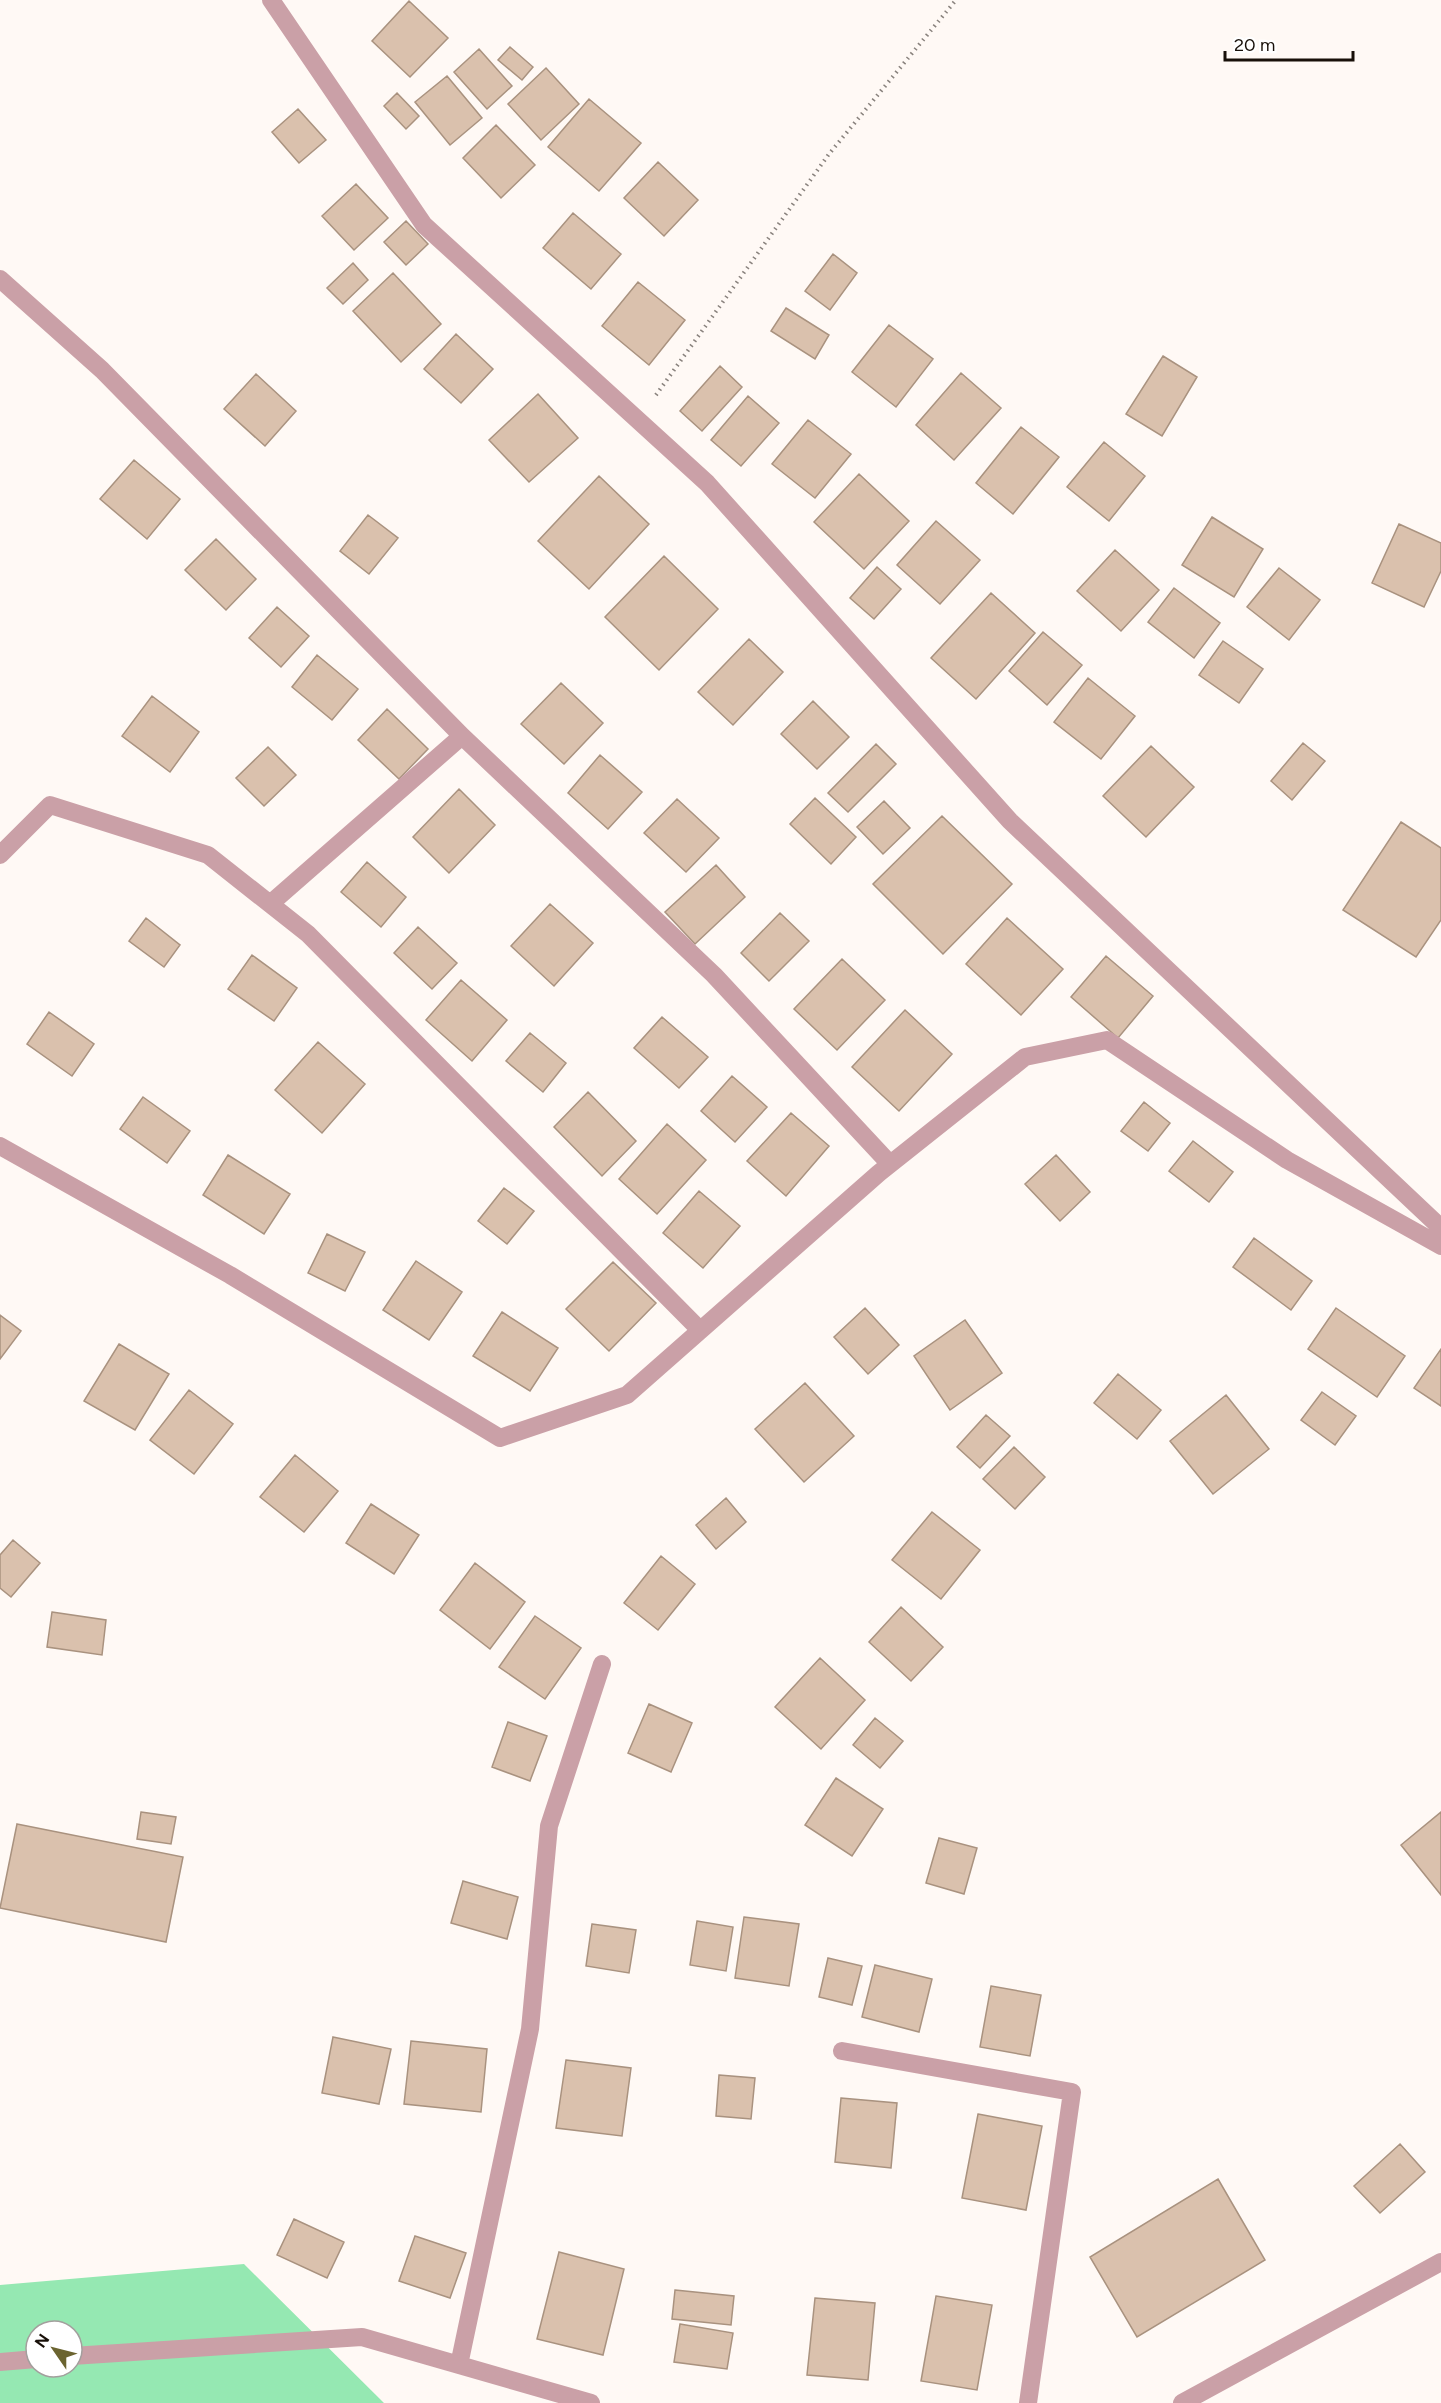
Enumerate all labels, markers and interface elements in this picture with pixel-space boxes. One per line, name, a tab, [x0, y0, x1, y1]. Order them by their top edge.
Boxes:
scale bar	[1225, 24, 1352, 62]
text: 20 m	[1234, 34, 1275, 56]
north arrow	[24, 2319, 84, 2379]
text: N	[31, 2330, 53, 2351]

